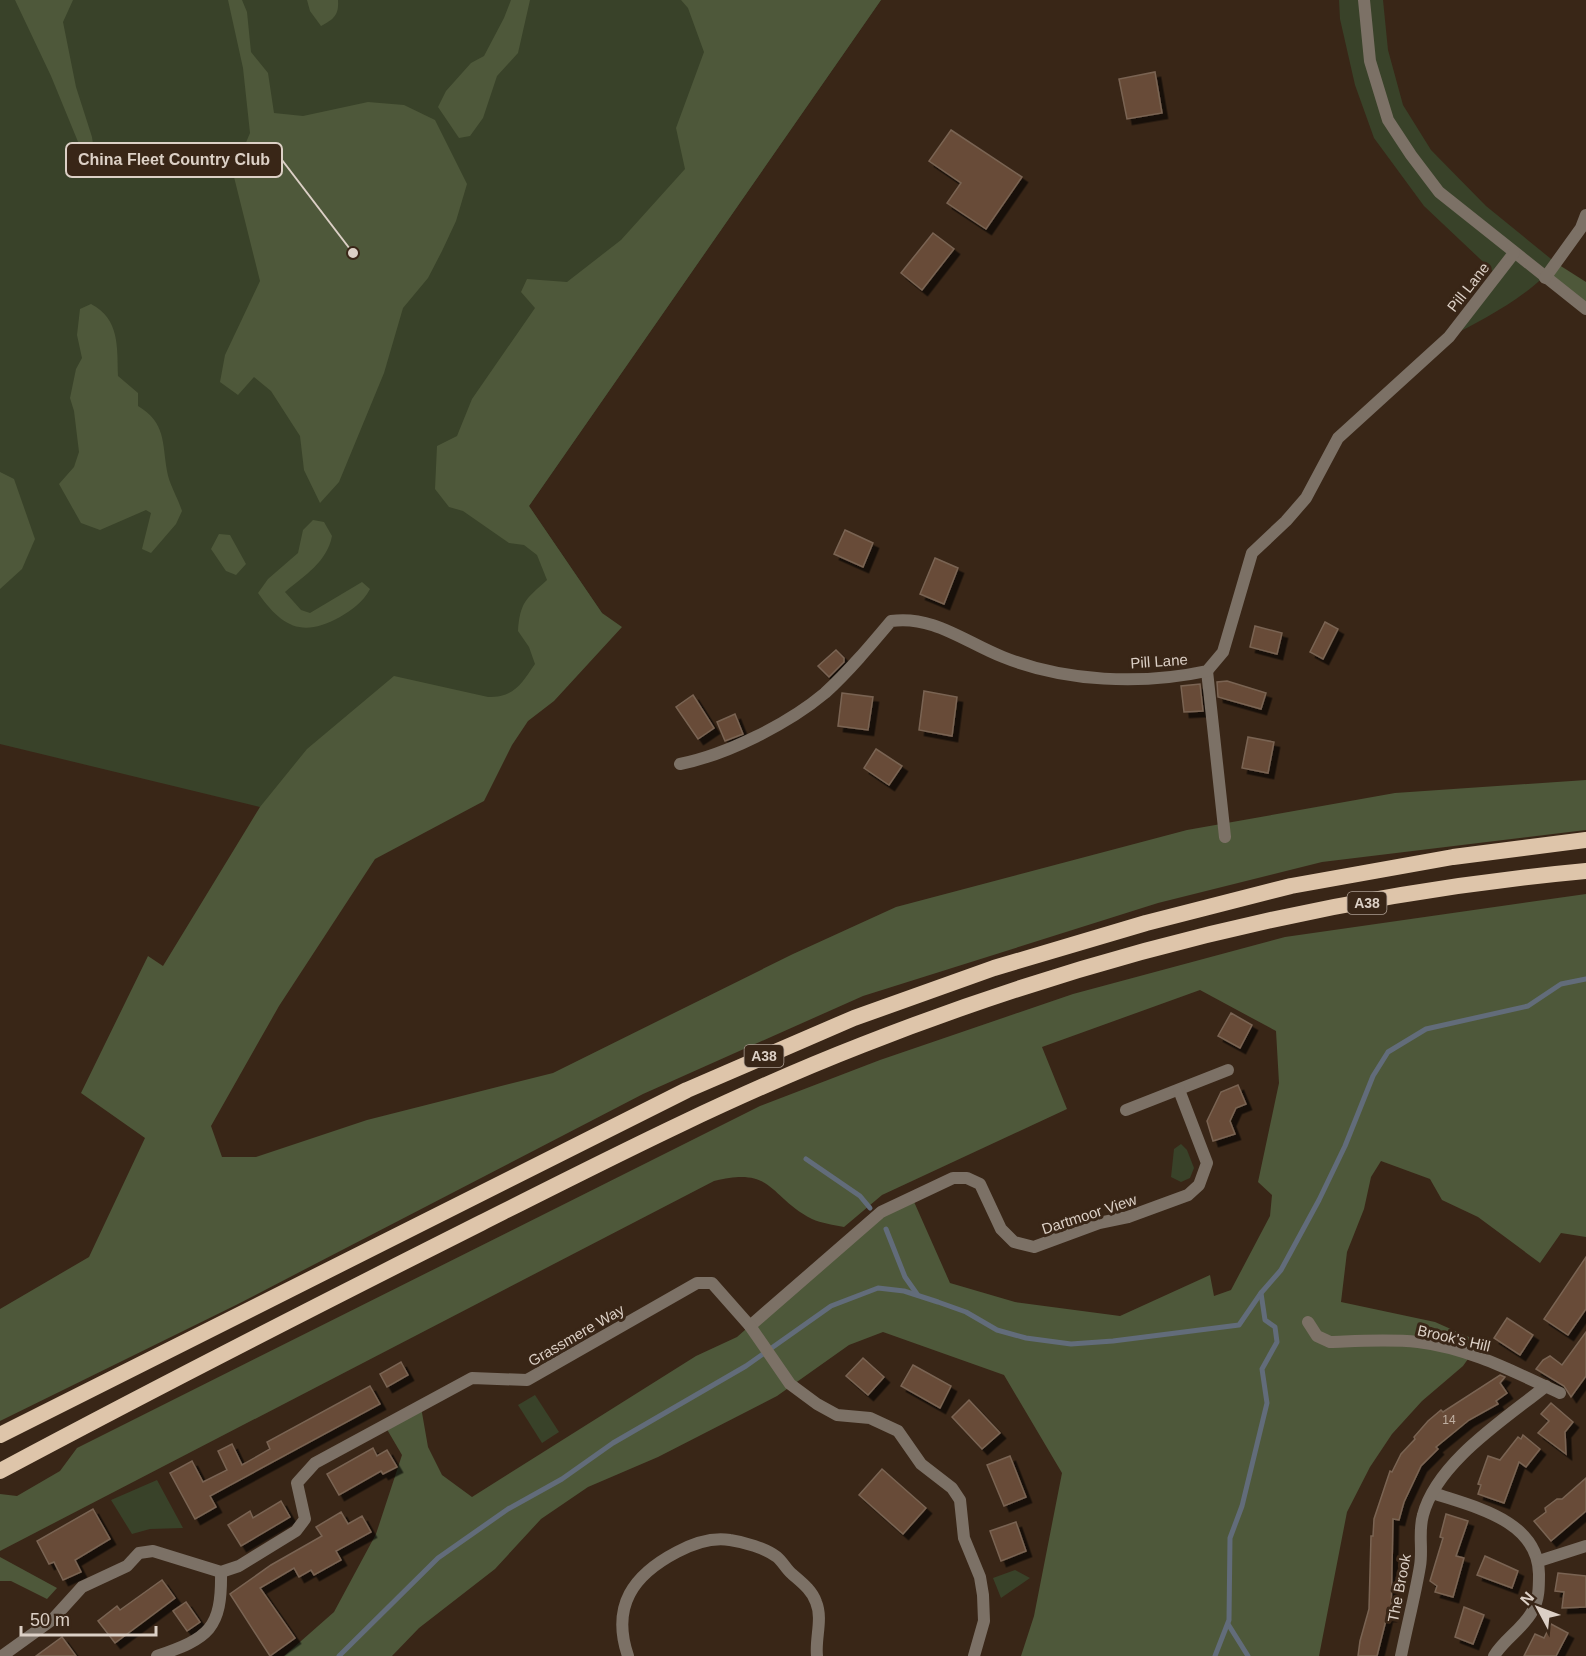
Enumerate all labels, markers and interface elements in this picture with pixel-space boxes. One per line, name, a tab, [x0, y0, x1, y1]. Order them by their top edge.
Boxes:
callout: China Fleet Country Club	[66, 143, 282, 177]
text: China Fleet Country Club	[78, 151, 270, 168]
street label: Pill Lane	[1444, 259, 1492, 315]
street label: Pill Lane	[1130, 651, 1188, 671]
road number: A38	[1348, 892, 1386, 914]
road number: A38	[744, 1045, 783, 1067]
street label: Dartmoor View	[1039, 1191, 1139, 1237]
street label: Grassmere Way	[525, 1300, 627, 1369]
street label: Brook's Hill	[1416, 1321, 1492, 1355]
house number: 14	[1442, 1413, 1456, 1427]
street label: The Brook	[1384, 1552, 1414, 1624]
north arrow	[1508, 1578, 1568, 1638]
text: N	[1517, 1589, 1537, 1608]
scale bar	[21, 1599, 156, 1637]
text: 50 m	[30, 1610, 70, 1630]

